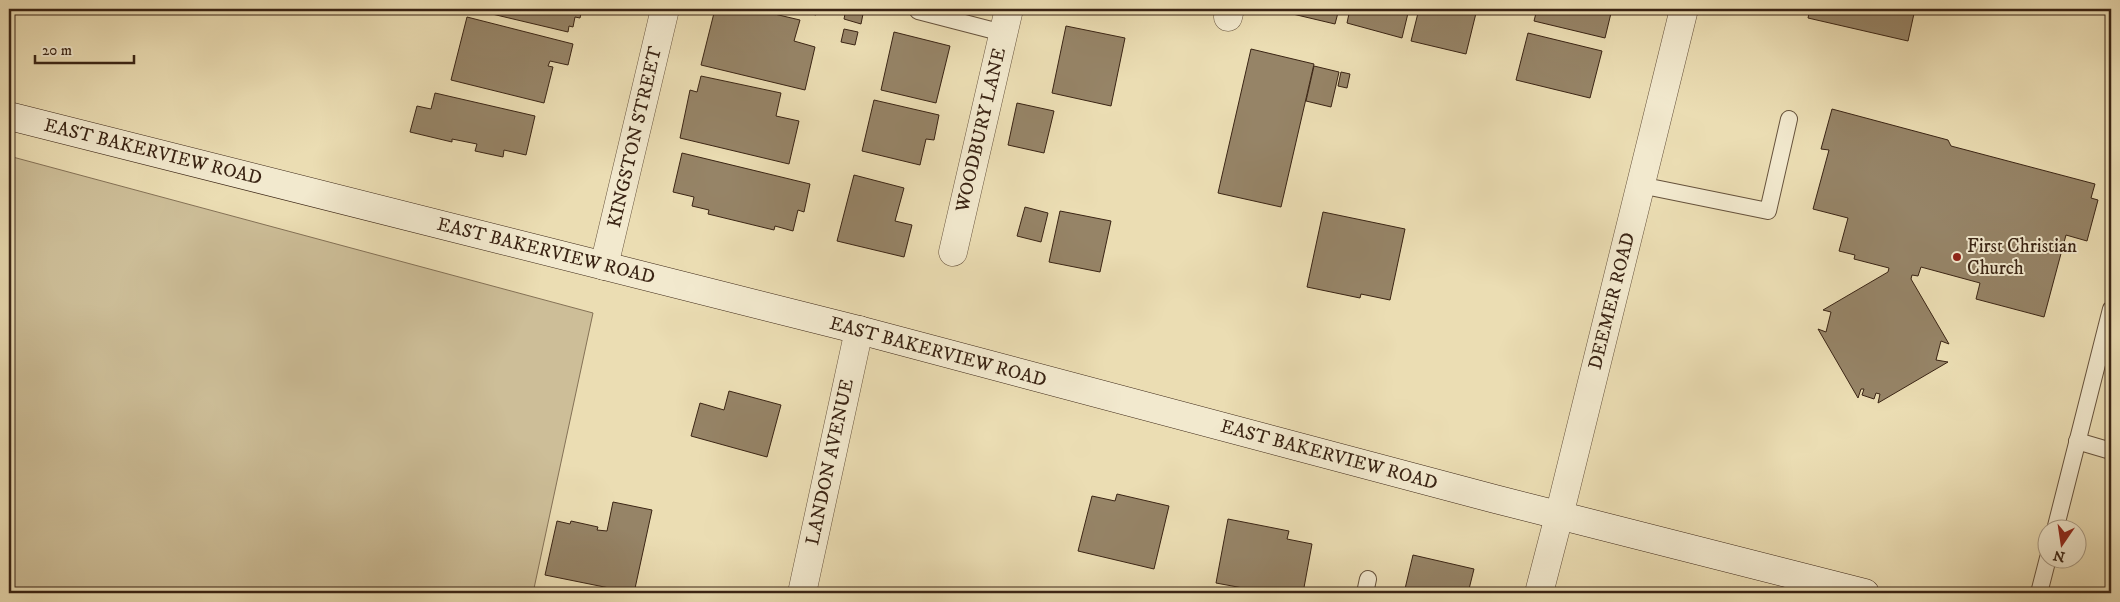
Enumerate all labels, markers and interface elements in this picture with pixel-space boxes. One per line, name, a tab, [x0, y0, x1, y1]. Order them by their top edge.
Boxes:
scale bar	[35, 32, 134, 64]
text: 20 m	[42, 41, 72, 60]
street label: KINGSTON STREET	[603, 43, 667, 230]
street label: WOODBURY LANE	[951, 46, 1011, 215]
street label: EAST BAKERVIEW ROAD	[42, 114, 264, 190]
street label: EAST BAKERVIEW ROAD	[435, 213, 657, 289]
street label: DEEMER ROAD	[1584, 230, 1640, 372]
place label: First Christian Church	[1967, 235, 2077, 280]
marker: First Christian Church	[1951, 251, 1963, 263]
street label: EAST BAKERVIEW ROAD	[827, 312, 1049, 392]
street label: LANDON AVENUE	[801, 377, 859, 547]
street label: EAST BAKERVIEW ROAD	[1218, 415, 1440, 495]
north arrow	[2038, 520, 2088, 570]
text: N	[2051, 546, 2067, 566]

